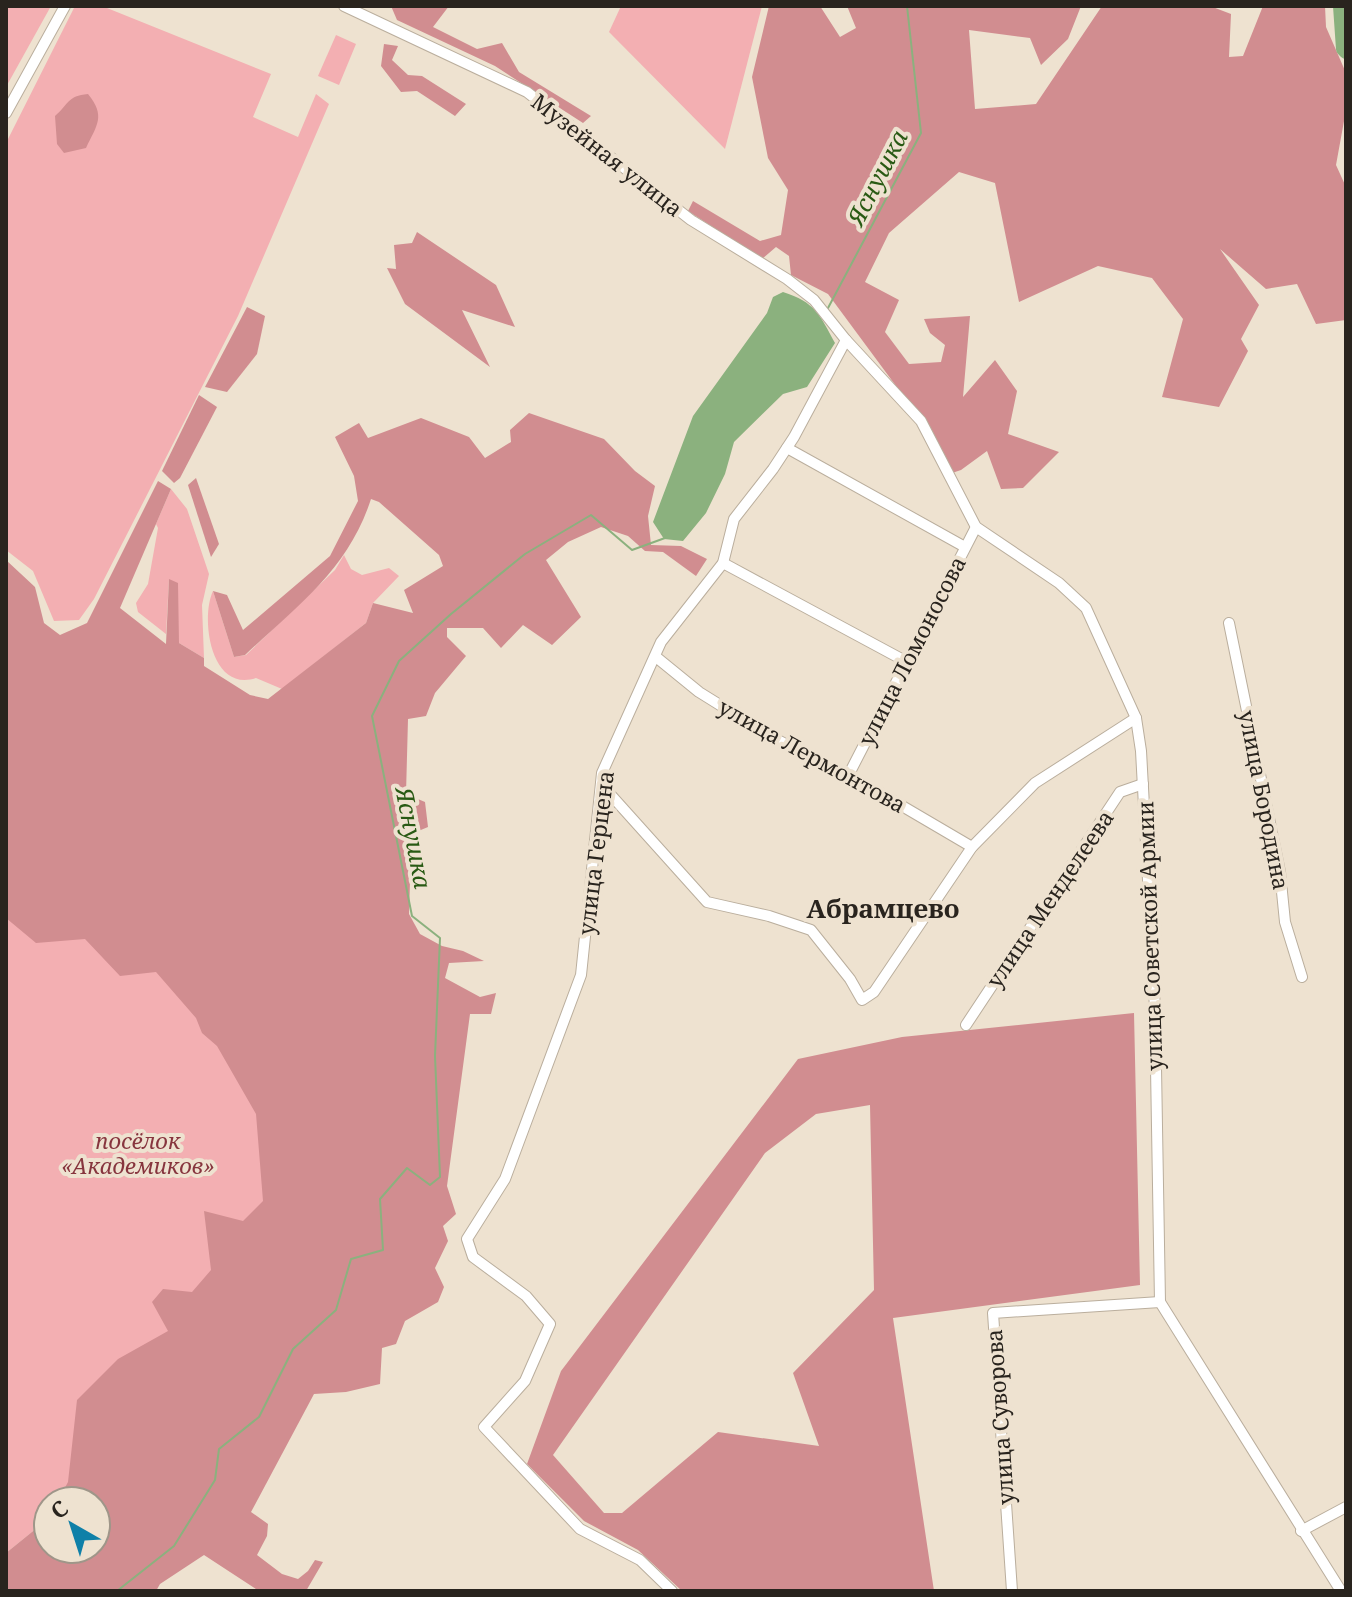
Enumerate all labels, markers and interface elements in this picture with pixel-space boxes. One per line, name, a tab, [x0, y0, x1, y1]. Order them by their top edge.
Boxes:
street label: Музейная улица	[526, 86, 689, 223]
water label: Яснушка	[838, 124, 915, 233]
street label: улица Ломоносова	[850, 551, 972, 750]
street label: улица Лермонтова	[713, 691, 912, 819]
street label: улица Бородина	[1233, 707, 1297, 892]
street label: улица Герцена	[570, 769, 620, 937]
water label: Яснушка	[388, 782, 441, 892]
street label: улица Советской Армии	[1129, 801, 1169, 1071]
street label: улица Менделеева	[979, 804, 1120, 993]
district label: Абрамцево	[806, 890, 960, 926]
park label: посёлок «Академиков»	[61, 1125, 215, 1180]
street label: улица Суворова	[978, 1328, 1020, 1506]
north arrow	[32, 1485, 112, 1565]
text: С	[44, 1492, 74, 1525]

